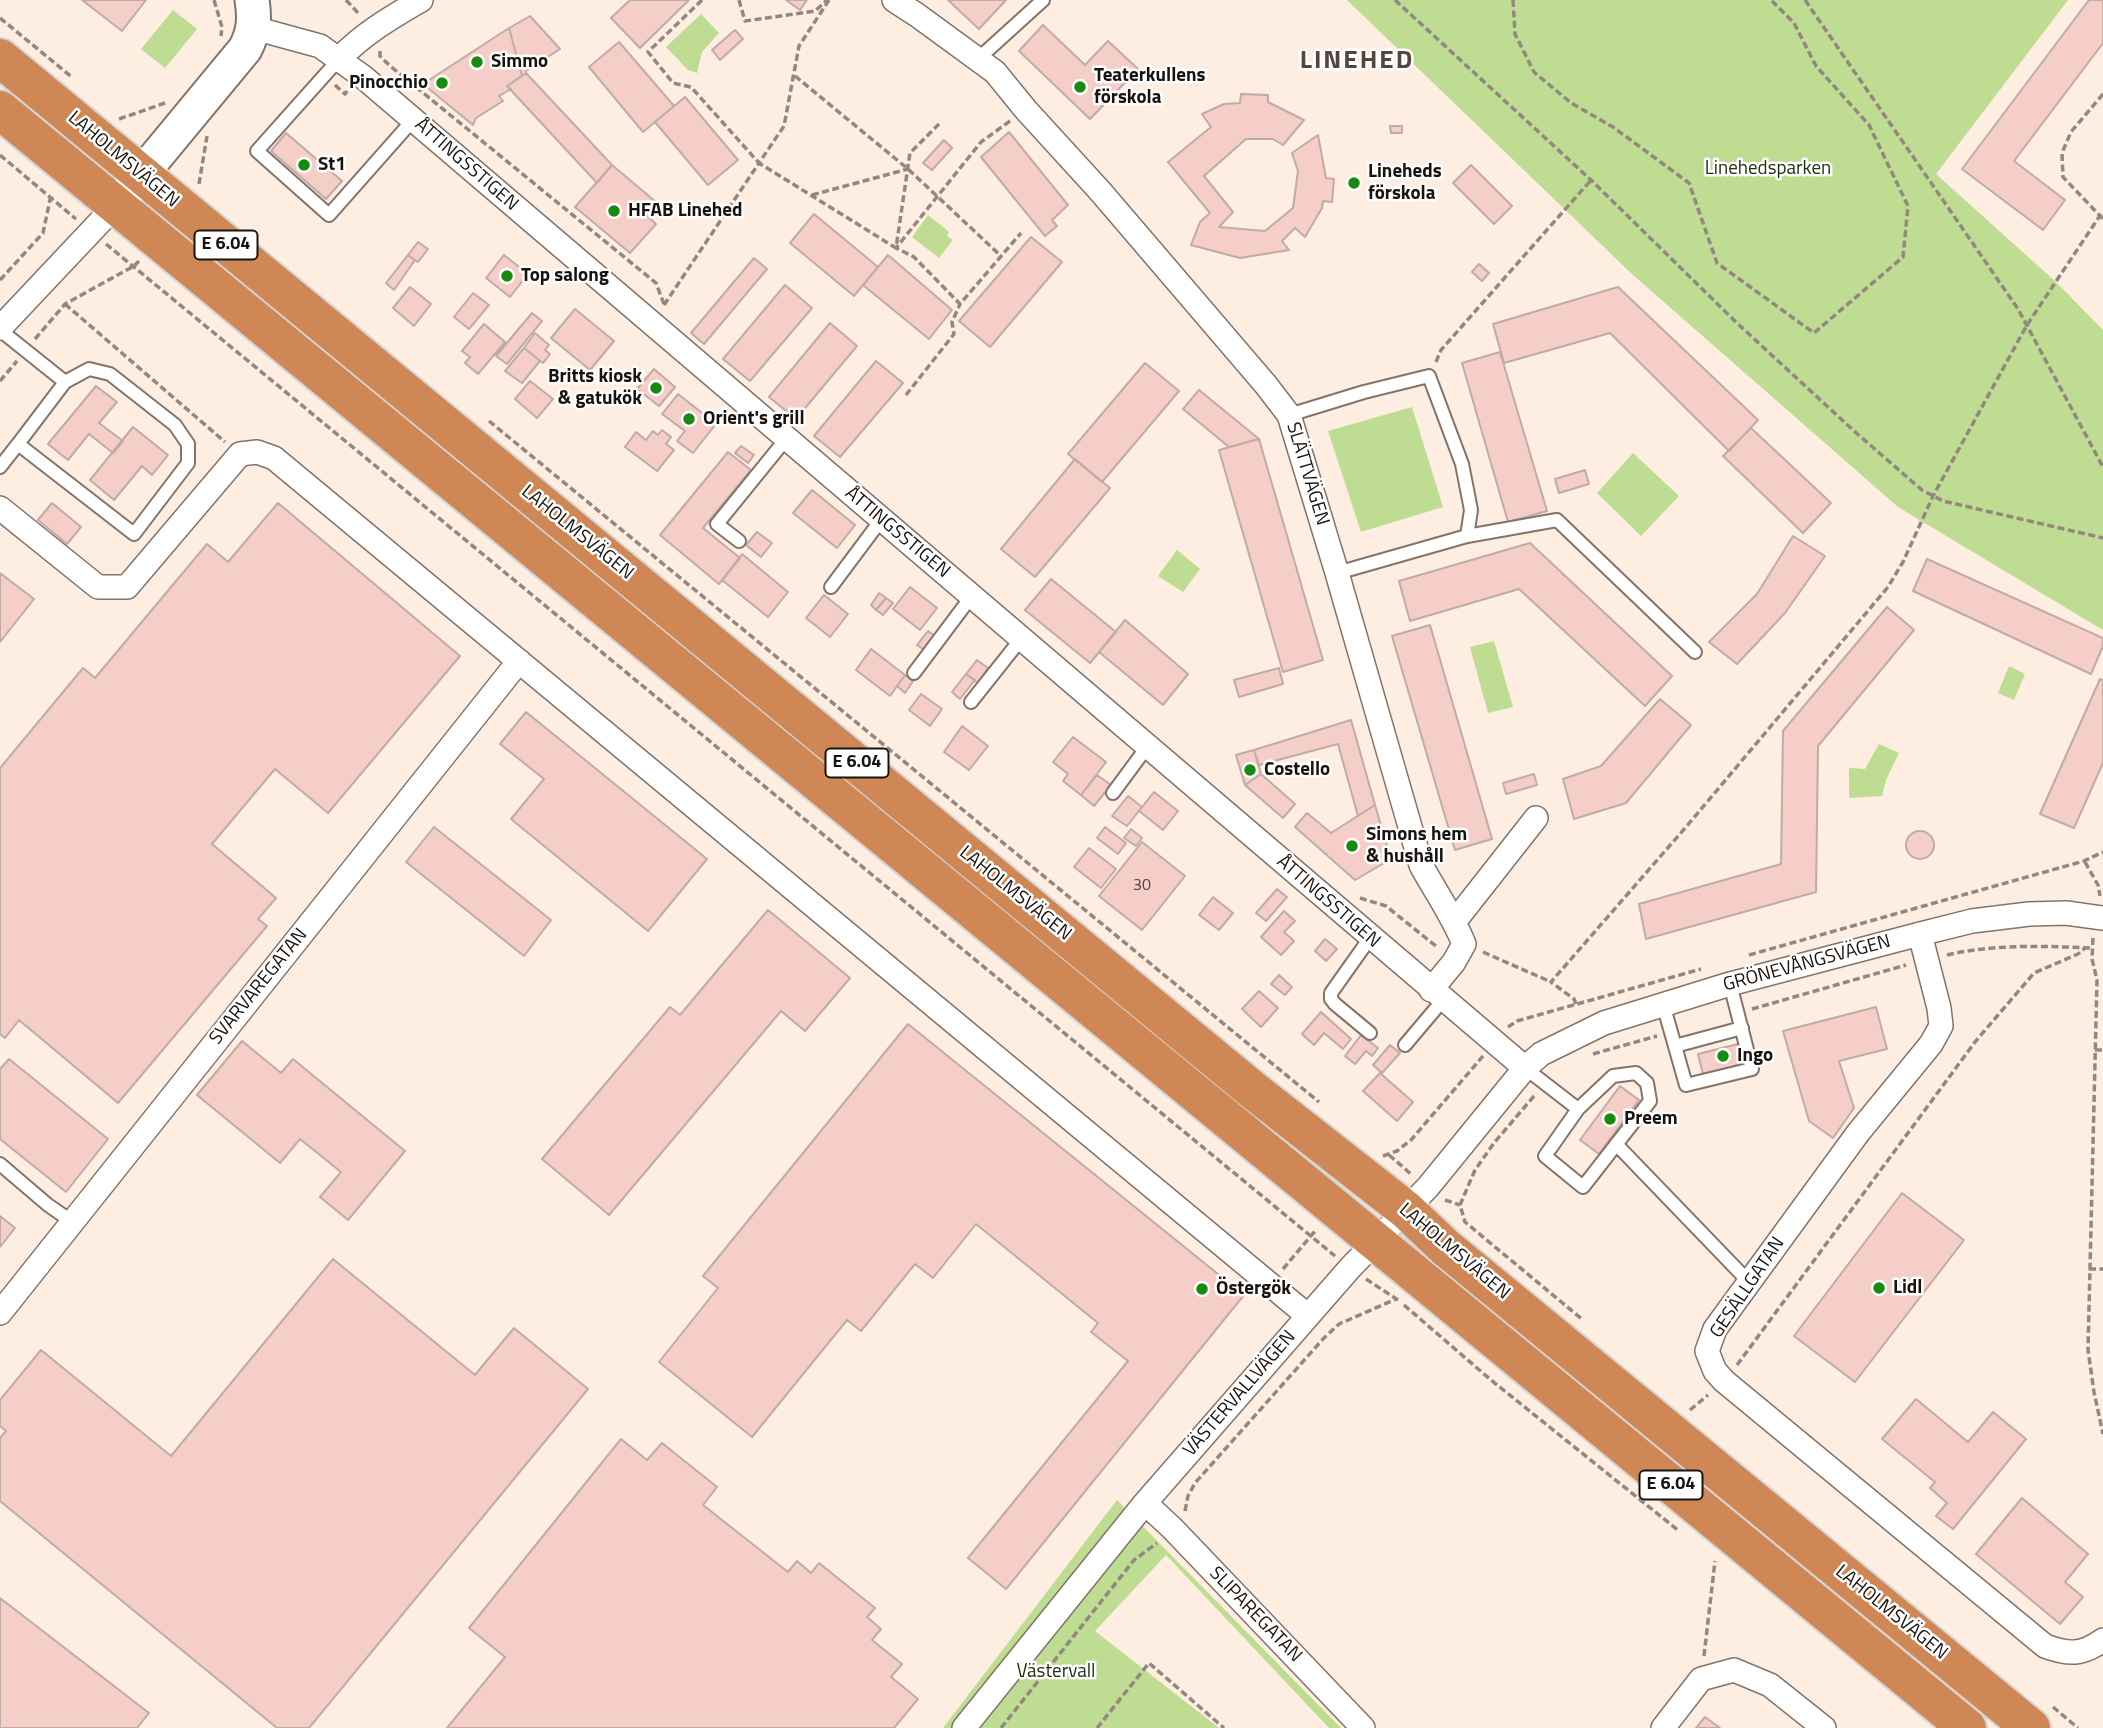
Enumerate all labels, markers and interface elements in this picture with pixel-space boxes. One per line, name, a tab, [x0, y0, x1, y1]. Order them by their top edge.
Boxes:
district label: LINEHED	[1301, 46, 1413, 78]
place label: Simmo	[491, 51, 548, 73]
marker: Simmo	[469, 54, 485, 70]
place label: Teaterkullens förskola	[1094, 65, 1205, 109]
place label: Pinocchio	[349, 72, 428, 94]
marker: Pinocchio	[434, 75, 450, 91]
marker: Teaterkullens förskola	[1072, 79, 1088, 95]
street label: LAHOLMSVÄGEN	[63, 107, 183, 213]
street label: ÅTTINGSSTIGEN	[409, 114, 523, 216]
place label: St1	[318, 154, 346, 176]
marker: St1	[296, 157, 312, 173]
park label: Linehedsparken	[1705, 158, 1831, 180]
place label: Lineheds förskola	[1368, 161, 1442, 205]
marker: Lineheds förskola	[1346, 175, 1362, 191]
place label: HFAB Linehed	[628, 200, 742, 222]
marker: HFAB Linehed	[606, 203, 622, 219]
road number: E 6.04	[194, 230, 258, 260]
place label: Top salong	[521, 265, 609, 287]
marker: Top salong	[499, 268, 515, 284]
place label: Britts kiosk & gatukök	[548, 366, 642, 410]
marker: Britts kiosk & gatukök	[648, 380, 664, 396]
place label: Orient's grill	[703, 408, 805, 430]
marker: Orient's grill	[681, 411, 697, 427]
street label: SLÄTTVÄGEN	[1281, 420, 1333, 528]
street label: LAHOLMSVÄGEN	[516, 481, 638, 585]
street label: ÅTTINGSSTIGEN	[840, 482, 954, 584]
road number: E 6.04	[826, 748, 888, 778]
place label: Costello	[1264, 759, 1330, 781]
marker: Costello	[1242, 762, 1258, 778]
place label: Simons hem & hushåll	[1366, 824, 1467, 868]
marker: Simons hem & hushåll	[1344, 838, 1360, 854]
street label: LAHOLMSVÄGEN	[954, 842, 1076, 946]
street label: ÅTTINGSSTIGEN	[1271, 851, 1385, 953]
house number: 30	[1133, 876, 1151, 896]
street label: SVARVAREGATAN	[205, 924, 313, 1050]
street label: GRÖNEVÅNGSVÄGEN	[1721, 931, 1893, 997]
place label: Ingo	[1737, 1045, 1773, 1067]
marker: Ingo	[1715, 1048, 1731, 1064]
place label: Preem	[1624, 1108, 1678, 1130]
marker: Preem	[1602, 1111, 1618, 1127]
street label: LAHOLMSVÄGEN	[1394, 1199, 1514, 1305]
street label: GESÄLLGATAN	[1706, 1233, 1790, 1343]
place label: Lidl	[1893, 1277, 1922, 1299]
place label: Östergök	[1216, 1278, 1291, 1300]
marker: Lidl	[1871, 1280, 1887, 1296]
marker: Östergök	[1194, 1281, 1210, 1297]
street label: VÄSTERVALLVÄGEN	[1179, 1326, 1301, 1462]
road number: E 6.04	[1640, 1470, 1702, 1500]
street label: LAHOLMSVÄGEN	[1830, 1561, 1952, 1665]
street label: SLIPAREGATAN	[1204, 1563, 1306, 1667]
park label: Västervall	[1016, 1661, 1096, 1683]

